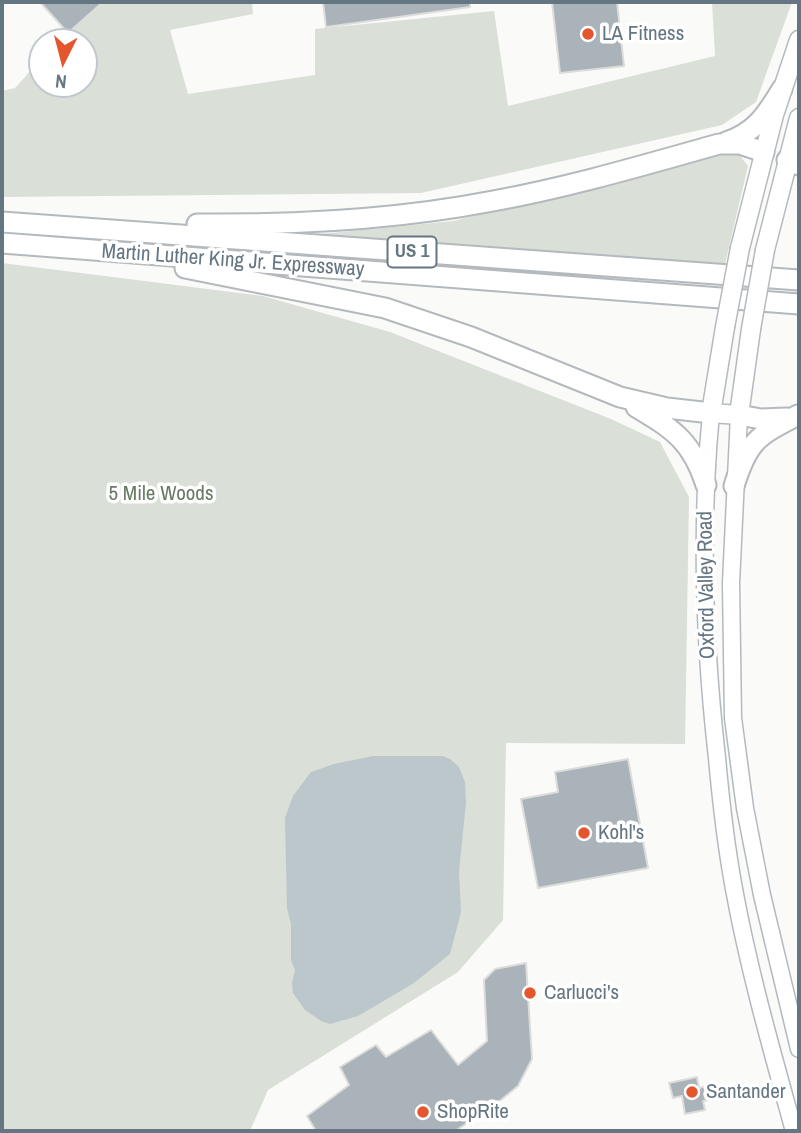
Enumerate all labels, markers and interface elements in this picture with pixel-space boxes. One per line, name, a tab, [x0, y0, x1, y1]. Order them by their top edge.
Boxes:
place label: LA Fitness	[602, 21, 684, 47]
marker: LA Fitness	[580, 26, 596, 42]
north arrow	[28, 28, 98, 98]
text: N	[54, 68, 68, 95]
road number: US 1	[388, 236, 436, 268]
street label: Martin Luther King Jr. Expressway	[101, 239, 365, 283]
park label: 5 Mile Woods	[109, 481, 213, 507]
street label: Oxford Valley Road	[693, 511, 721, 659]
place label: Kohl's	[598, 820, 644, 846]
marker: Kohl's	[576, 825, 592, 841]
place label: Carlucci's	[544, 980, 619, 1006]
marker: Carlucci's	[522, 985, 538, 1001]
place label: Santander	[706, 1079, 785, 1105]
marker: Santander	[684, 1084, 700, 1100]
place label: ShopRite	[437, 1099, 509, 1125]
marker: ShopRite	[415, 1104, 431, 1120]

